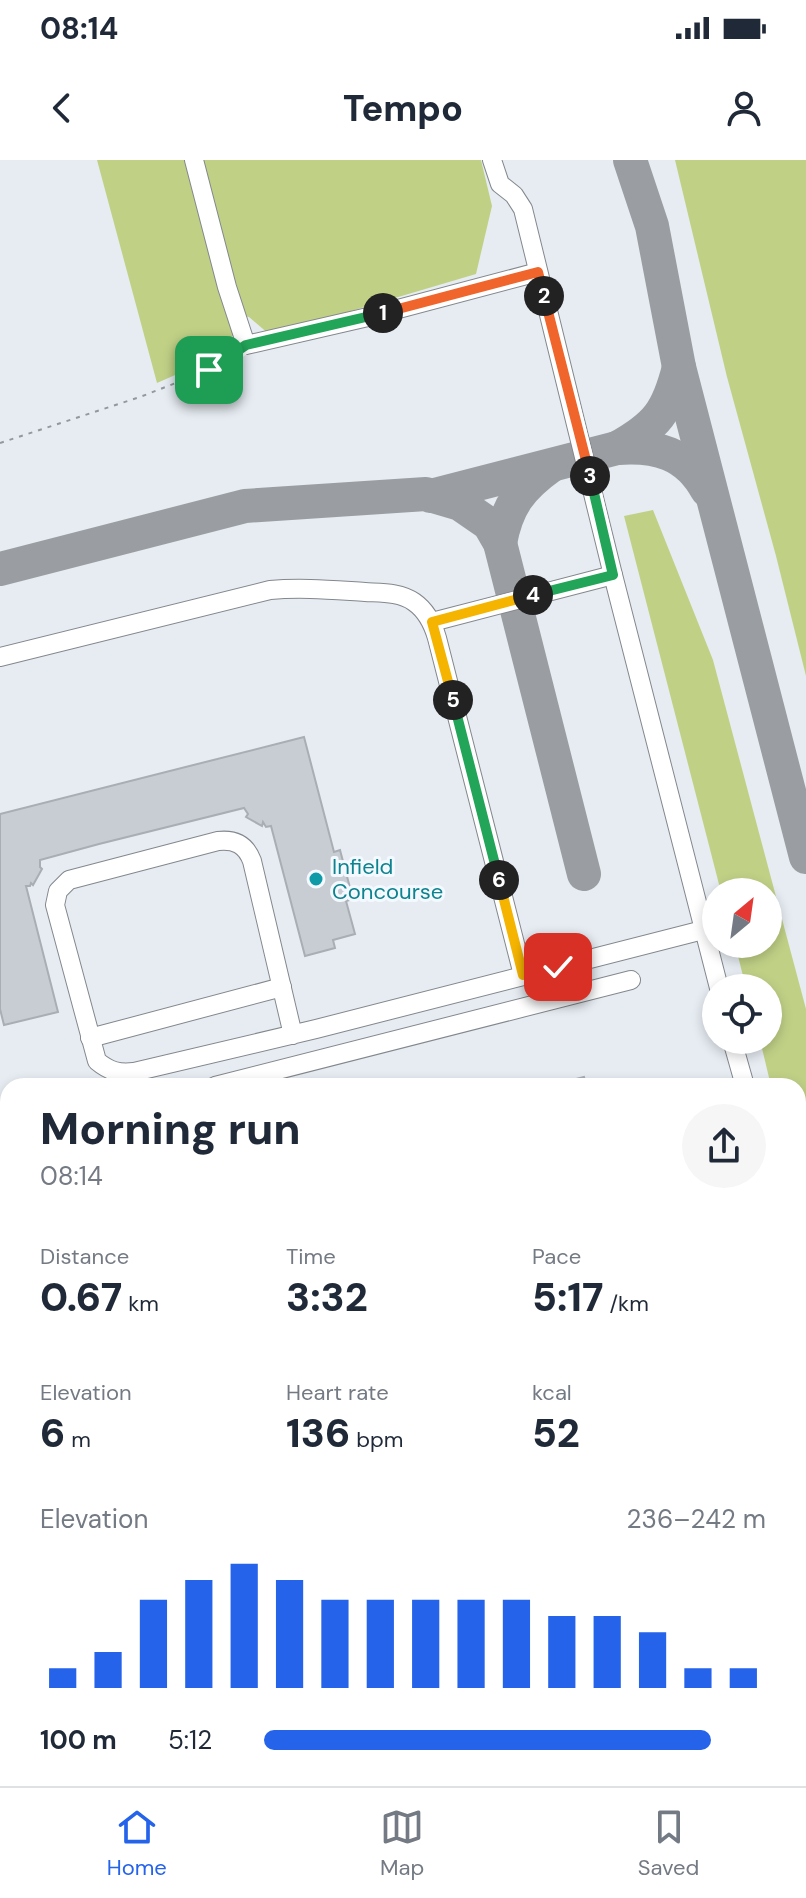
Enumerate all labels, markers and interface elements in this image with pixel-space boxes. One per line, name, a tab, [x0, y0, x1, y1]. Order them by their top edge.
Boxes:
text: 08:14	[40, 9, 118, 48]
text: Tempo	[343, 85, 463, 132]
icon: back	[40, 86, 84, 130]
icon: person	[722, 86, 766, 130]
pin: 2	[524, 276, 564, 316]
text: 2	[538, 281, 550, 310]
pin: 1	[363, 293, 403, 333]
text: 1	[379, 298, 387, 327]
pin	[175, 336, 243, 404]
icon: arrive	[187, 348, 231, 392]
pin: 3	[570, 456, 610, 496]
text: 3	[583, 461, 597, 490]
pin: 4	[513, 575, 553, 615]
text: 4	[526, 580, 540, 609]
pin: 5	[433, 680, 473, 720]
text: 5	[446, 685, 460, 714]
place label: Infield Concourse	[332, 852, 443, 906]
pin: 6	[479, 860, 519, 900]
text: 6	[492, 865, 506, 894]
marker: Infield Concourse	[307, 870, 325, 888]
north arrow	[702, 878, 782, 958]
map controls	[702, 878, 782, 1054]
pin	[524, 933, 592, 1001]
icon: check	[536, 945, 580, 989]
button: locate	[702, 974, 782, 1054]
text: Morning run	[40, 1100, 301, 1158]
button: share	[682, 1104, 766, 1188]
text: 08:14	[40, 1159, 103, 1193]
text: Distance	[40, 1242, 129, 1271]
text: Time	[286, 1242, 336, 1271]
text: Pace	[532, 1242, 581, 1271]
text: 0.67	[40, 1271, 122, 1323]
text: 3:32	[286, 1271, 368, 1323]
text: 5:17	[532, 1271, 604, 1323]
text: km	[122, 1289, 159, 1318]
text: /km	[604, 1289, 649, 1318]
text: Elevation	[40, 1378, 132, 1407]
text: Heart rate	[286, 1378, 389, 1407]
text: kcal	[532, 1378, 572, 1407]
text: 6	[40, 1407, 65, 1459]
text: 136	[286, 1407, 350, 1459]
text: 52	[532, 1407, 580, 1459]
text: m	[65, 1425, 91, 1454]
text: bpm	[350, 1425, 403, 1454]
text: Elevation	[40, 1502, 148, 1536]
text: 236–242 m	[627, 1502, 766, 1536]
text: 100 m	[40, 1723, 117, 1757]
text: 5:12	[168, 1723, 212, 1757]
tab: Home	[107, 1805, 167, 1882]
tab: Map	[380, 1805, 424, 1882]
tab: Saved	[638, 1805, 699, 1882]

